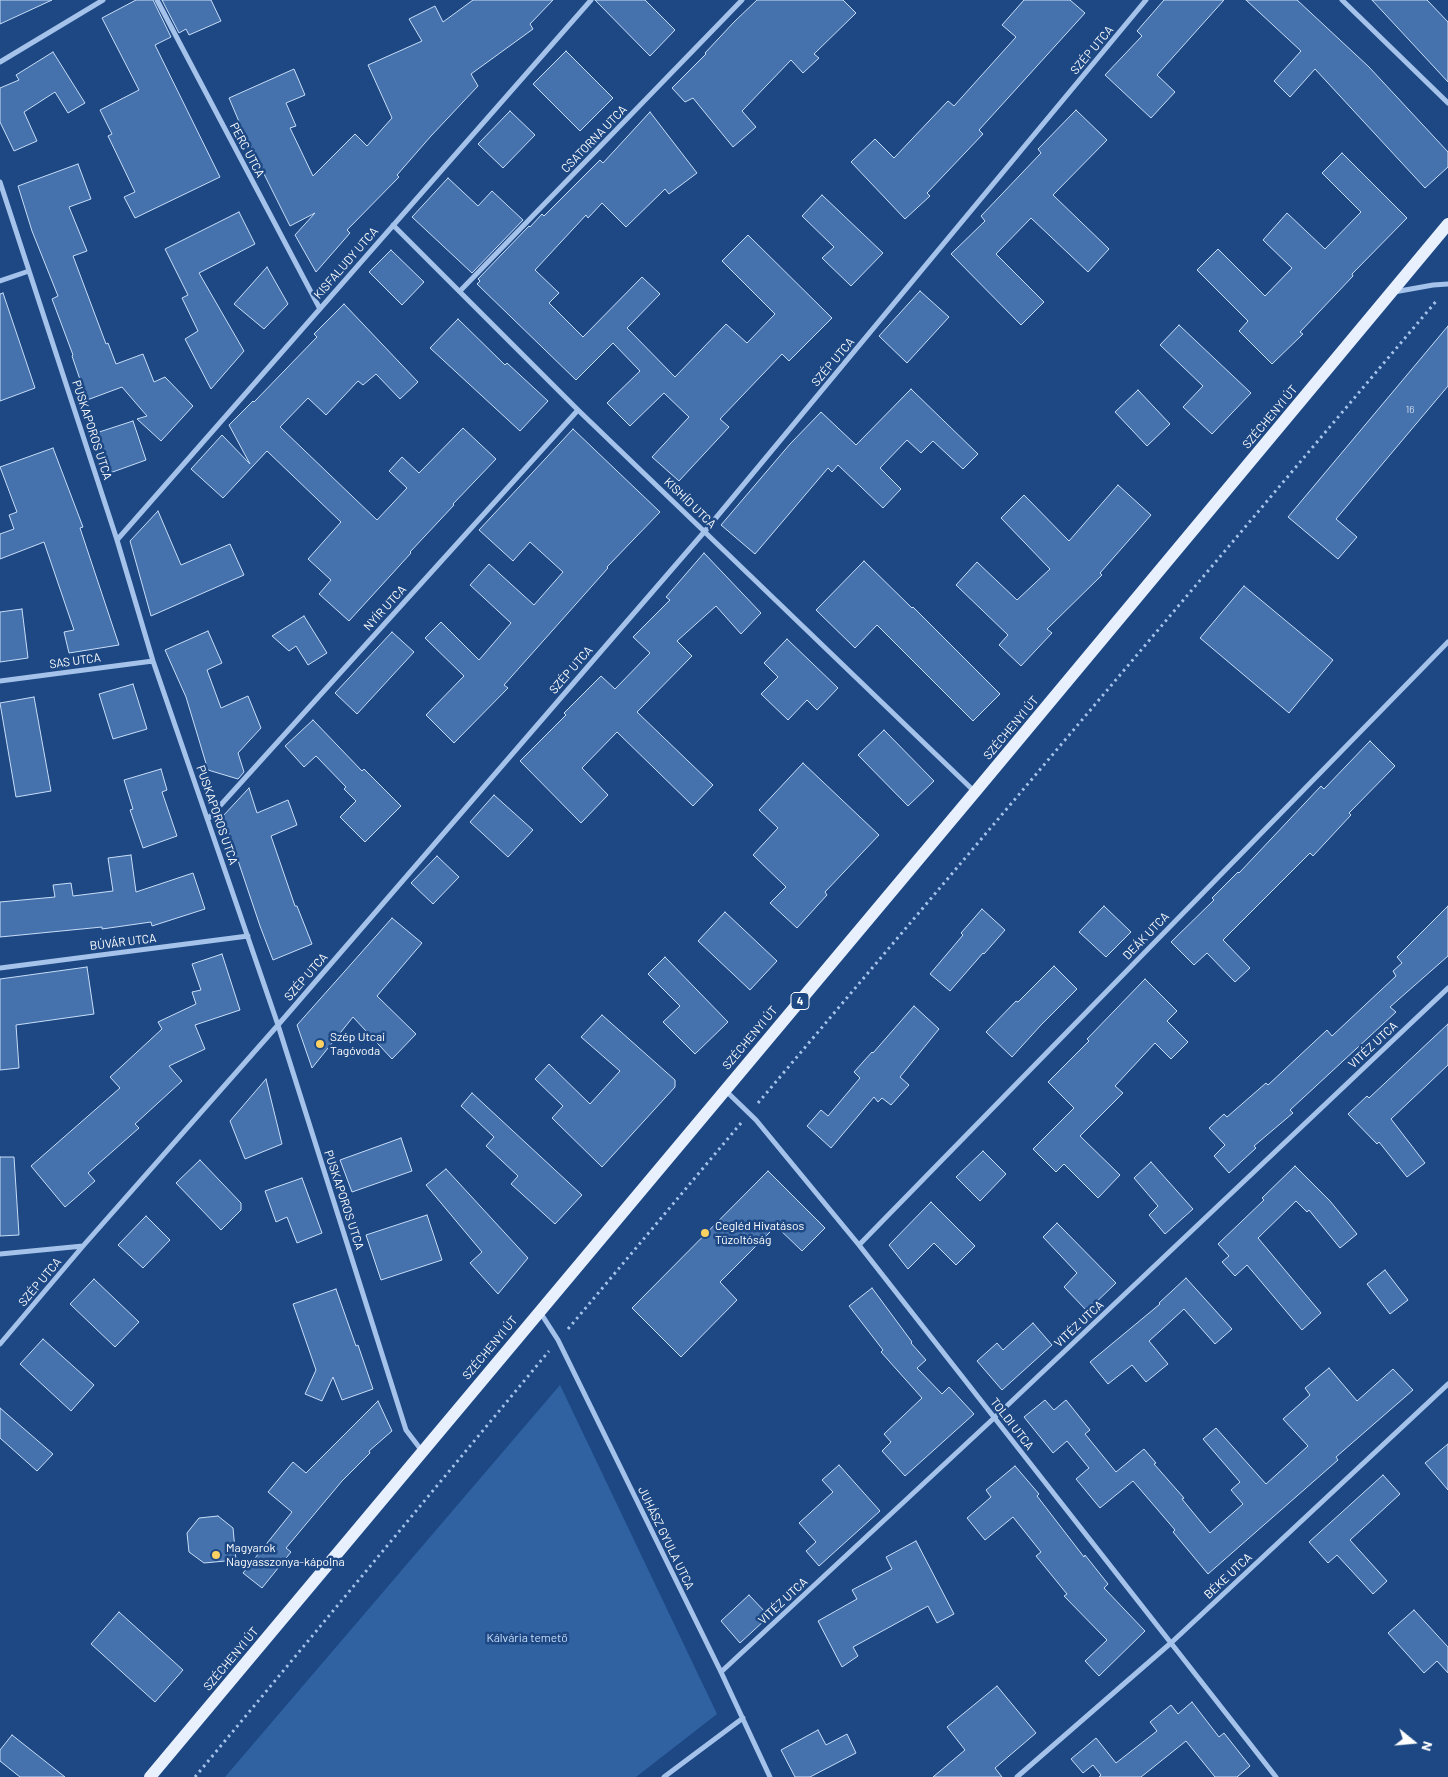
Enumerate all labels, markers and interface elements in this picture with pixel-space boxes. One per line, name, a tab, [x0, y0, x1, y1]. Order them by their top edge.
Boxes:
street label: SZÉP UTCA	[1068, 23, 1116, 77]
street label: CSATORNA UTCA	[558, 102, 630, 176]
street label: PERC UTCA	[227, 120, 267, 180]
street label: KISFALUDY UTCA	[311, 224, 381, 302]
street label: SZÉP UTCA	[809, 335, 857, 389]
street label: PUSKAPOROS UTCA	[69, 378, 115, 482]
street label: SZÉCHENYI ÚT	[1239, 382, 1301, 452]
house number: 16	[1406, 404, 1414, 416]
street label: KISHÍD UTCA	[661, 475, 719, 531]
street label: NYÍR UTCA	[361, 582, 409, 634]
street label: SZÉP UTCA	[546, 643, 596, 697]
street label: SAS UTCA	[48, 650, 102, 672]
street label: SZÉCHENYI ÚT	[980, 693, 1042, 763]
street label: PUSKAPOROS UTCA	[193, 763, 241, 867]
street label: DEÁK UTCA	[1120, 909, 1172, 963]
street label: BÚVÁR UTCA	[89, 931, 157, 953]
street label: SZÉP UTCA	[281, 950, 331, 1004]
road number: 4	[791, 992, 809, 1009]
street label: SZÉCHENYI ÚT	[719, 1003, 781, 1073]
street label: VITÉZ UTCA	[1345, 1019, 1401, 1071]
place label: Szép Utcai Tagóvoda	[330, 1030, 385, 1058]
marker: Szép Utcai Tagóvoda	[314, 1038, 326, 1050]
street label: PUSKAPOROS UTCA	[321, 1148, 367, 1252]
place label: Cegléd Hivatásos Tűzoltóság	[715, 1219, 804, 1247]
marker: Cegléd Hivatásos Tűzoltóság	[699, 1227, 711, 1239]
street label: SZÉP UTCA	[16, 1255, 64, 1309]
street label: VITÉZ UTCA	[1051, 1298, 1107, 1350]
street label: SZÉCHENYI ÚT	[459, 1313, 521, 1383]
street label: TOLDI UTCA	[987, 1395, 1037, 1453]
street label: JUHÁSZ GYULA UTCA	[635, 1484, 697, 1592]
place label: Magyarok Nagyasszonya-kápolna	[226, 1541, 345, 1569]
marker: Magyarok Nagyasszonya-kápolna	[210, 1549, 222, 1561]
street label: BÉKE UTCA	[1201, 1550, 1255, 1602]
street label: VITÉZ UTCA	[755, 1575, 811, 1627]
street label: SZÉCHENYI ÚT	[200, 1624, 262, 1694]
park label: Kálvária temető	[486, 1631, 568, 1645]
north arrow	[1388, 1717, 1438, 1767]
text: N	[1418, 1740, 1437, 1753]

